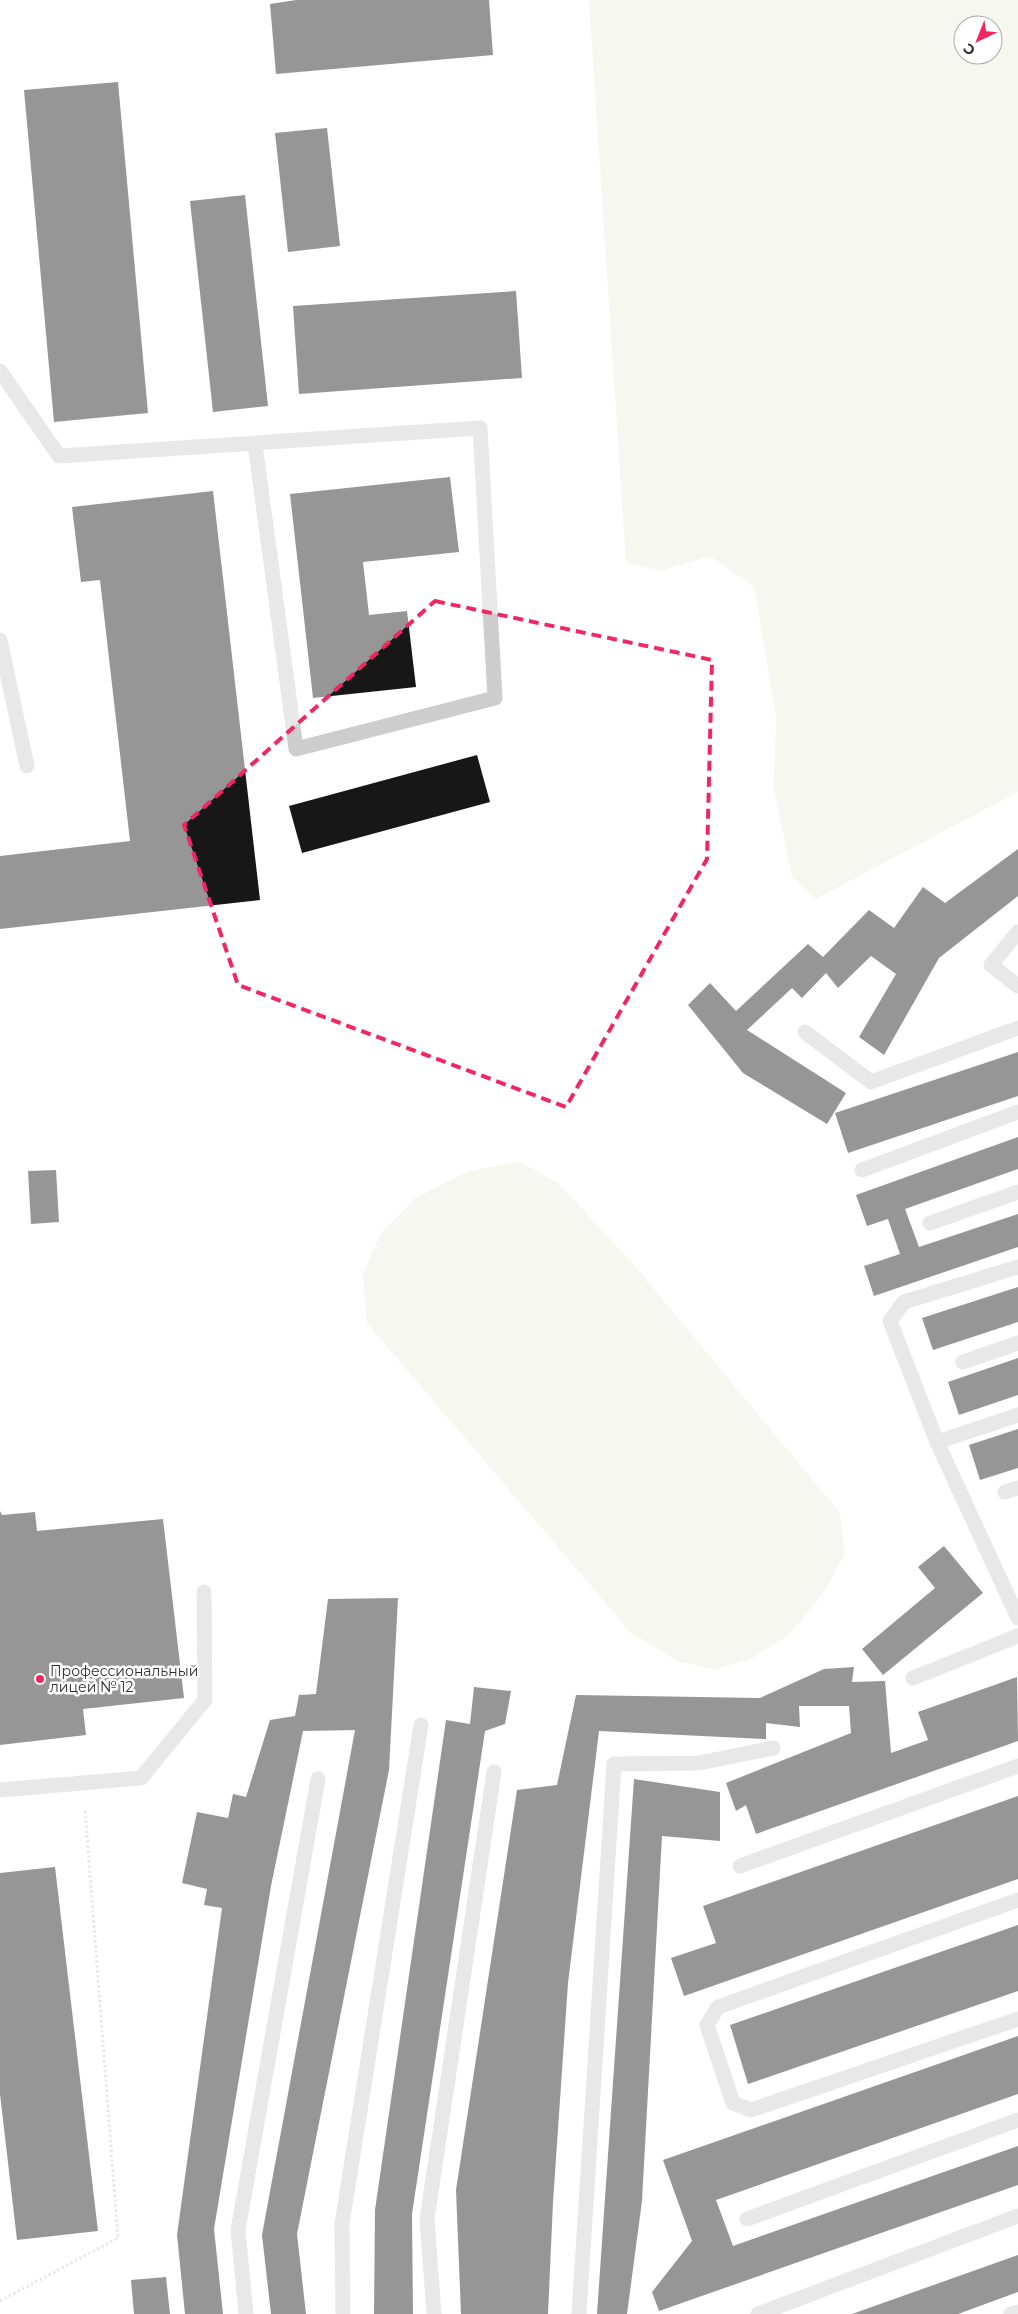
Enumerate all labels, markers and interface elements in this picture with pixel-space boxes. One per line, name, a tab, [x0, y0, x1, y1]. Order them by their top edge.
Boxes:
north arrow	[953, 15, 1003, 65]
text: С	[959, 39, 979, 60]
place label: Профессиональный лицей № 12	[50, 1662, 198, 1696]
marker: Профессиональный лицей № 12	[34, 1673, 46, 1685]

